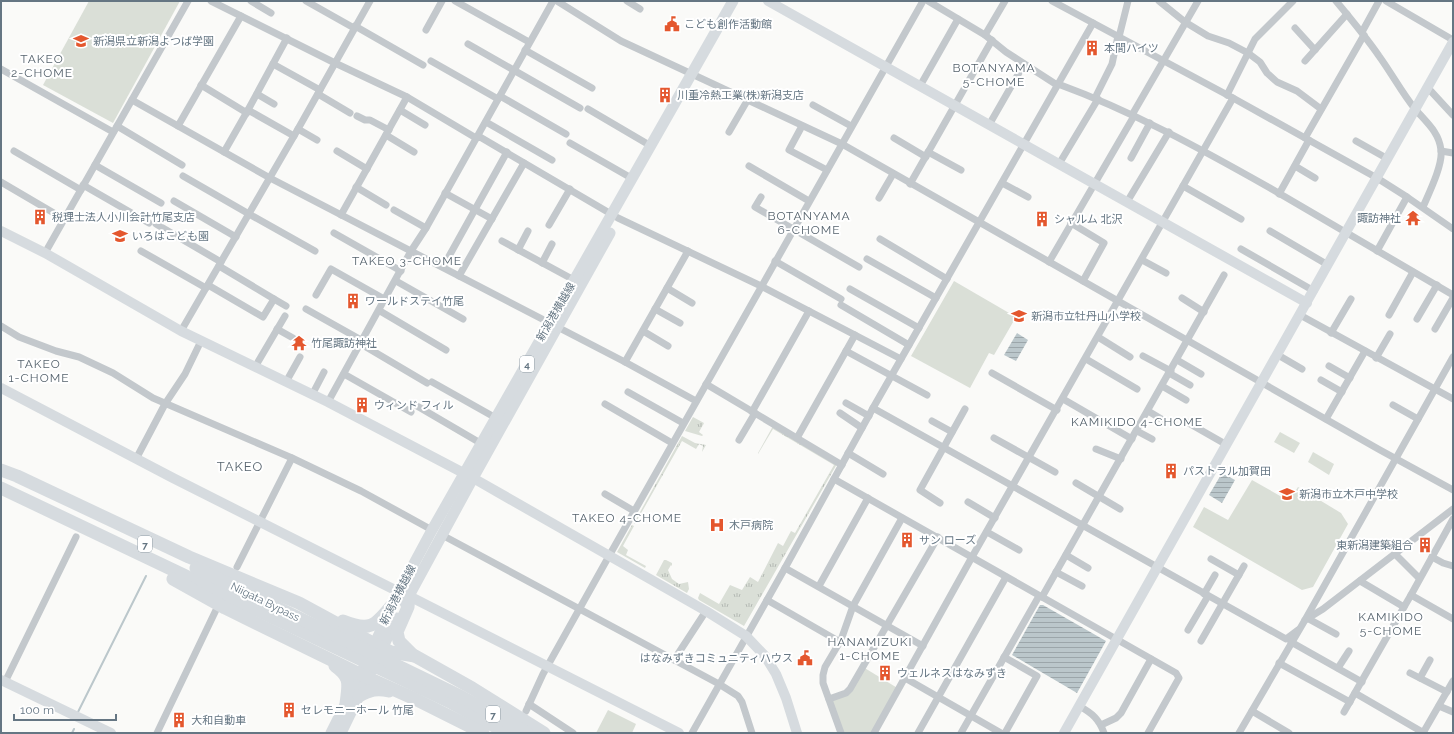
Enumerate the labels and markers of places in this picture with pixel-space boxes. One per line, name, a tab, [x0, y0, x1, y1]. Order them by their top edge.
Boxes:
public building icon: こども創作活動館	[663, 15, 681, 33]
place label: こども創作活動館	[684, 18, 772, 31]
school or university icon: 新潟県立新潟よつば学園	[72, 32, 90, 50]
place label: 新潟県立新潟よつば学園	[93, 35, 214, 48]
building icon: 本間ハイツ	[1083, 39, 1101, 57]
place label: 本間ハイツ	[1104, 42, 1159, 55]
building icon: 川重冷熱工業(株)新潟支店	[656, 86, 674, 104]
place label: 川重冷熱工業(株)新潟支店	[677, 89, 804, 102]
building icon: 税理士法人小川会計竹尾支店	[31, 208, 49, 226]
temple icon: 諏訪神社	[1404, 209, 1422, 227]
building icon: シャルム 北沢	[1033, 210, 1051, 228]
place label: 税理士法人小川会計竹尾支店	[52, 211, 195, 224]
place label: 諏訪神社	[1357, 212, 1401, 225]
place label: シャルム 北沢	[1054, 213, 1123, 226]
school or university icon: いろはこども園	[111, 227, 129, 245]
place label: いろはこども園	[132, 230, 209, 243]
building icon: ワールドステイ竹尾	[344, 292, 362, 310]
place label: ワールドステイ竹尾	[365, 295, 464, 308]
school or university icon: 新潟市立牡丹山小学校	[1010, 307, 1028, 325]
place label: 新潟市立牡丹山小学校	[1031, 310, 1141, 323]
temple icon: 竹尾諏訪神社	[290, 334, 308, 352]
place label: 竹尾諏訪神社	[311, 337, 377, 350]
building icon: ウィンド フィル	[353, 396, 371, 414]
place label: ウィンド フィル	[374, 399, 454, 412]
building icon: パストラル加賀田	[1162, 462, 1180, 480]
place label: パストラル加賀田	[1183, 465, 1271, 478]
school or university icon: 新潟市立木戸中学校	[1278, 485, 1296, 503]
place label: 新潟市立木戸中学校	[1299, 488, 1398, 501]
hospital icon: 木戸病院	[708, 516, 726, 534]
place label: 木戸病院	[729, 519, 773, 532]
building icon: サン ローズ	[898, 531, 916, 549]
place label: サン ローズ	[919, 534, 976, 547]
building icon: 東新潟建築組合	[1416, 536, 1434, 554]
place label: 東新潟建築組合	[1336, 539, 1413, 552]
public building icon: はなみずきコミュニティハウス	[796, 649, 814, 667]
place label: はなみずきコミュニティハウス	[640, 652, 793, 665]
building icon: ウェルネスはなみずき	[876, 664, 894, 682]
place label: ウェルネスはなみずき	[897, 667, 1007, 680]
building icon: セレモニーホール 竹尾	[280, 701, 298, 719]
place label: セレモニーホール 竹尾	[301, 704, 414, 717]
building icon: 大和自動車	[170, 711, 188, 729]
place label: 大和自動車	[191, 714, 246, 727]

